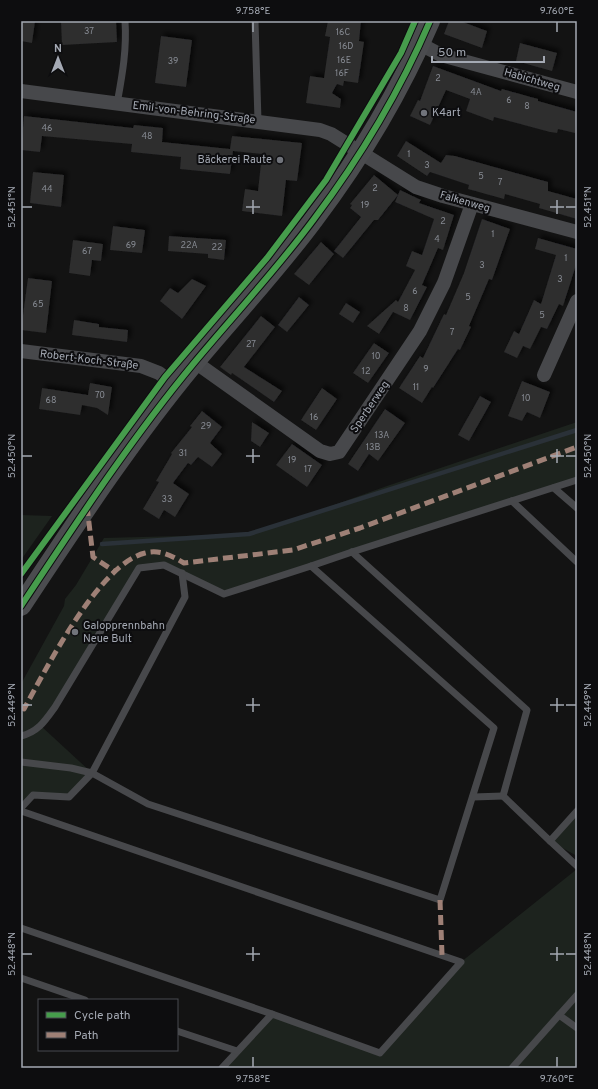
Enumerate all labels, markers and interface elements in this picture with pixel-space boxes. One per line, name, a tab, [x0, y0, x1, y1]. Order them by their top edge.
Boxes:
text: 9.758°E	[236, 5, 270, 18]
text: 9.760°E	[540, 5, 574, 18]
house number: 37	[84, 26, 94, 37]
house number: 16C	[336, 27, 350, 38]
north arrow	[38, 38, 78, 78]
scale bar	[432, 38, 544, 64]
house number: 16D	[339, 41, 353, 52]
text: N	[54, 42, 62, 56]
text: 50 m	[438, 45, 466, 61]
house number: 16E	[337, 55, 351, 66]
house number: 39	[168, 56, 178, 67]
street label: Habichtweg	[502, 65, 562, 95]
house number: 16F	[335, 68, 349, 79]
house number: 2	[435, 73, 441, 84]
house number: 4A	[470, 87, 482, 98]
house number: 6	[506, 95, 512, 106]
street label: Emil-von-Behring-Straße	[132, 99, 256, 127]
house number: 8	[524, 101, 530, 112]
place label: K4art	[432, 106, 461, 120]
marker: K4art	[419, 108, 429, 118]
house number: 46	[42, 123, 52, 134]
house number: 48	[141, 131, 153, 142]
house number: 1	[407, 149, 411, 160]
place label: Bäckerei Raute	[198, 153, 272, 167]
marker: Bäckerei Raute	[275, 155, 285, 165]
house number: 3	[424, 160, 430, 171]
house number: 5	[478, 171, 484, 182]
house number: 7	[498, 177, 503, 188]
house number: 2	[372, 183, 378, 194]
house number: 44	[41, 184, 53, 195]
text: 52.451°N	[6, 186, 19, 228]
text: 52.451°N	[582, 186, 595, 228]
street label: Falkenweg	[438, 188, 492, 216]
house number: 19	[361, 200, 369, 211]
house number: 2	[440, 216, 446, 227]
house number: 1	[491, 229, 495, 240]
house number: 4	[434, 234, 440, 245]
house number: 69	[126, 240, 136, 251]
house number: 22A	[180, 240, 198, 251]
house number: 22	[211, 242, 223, 253]
house number: 67	[82, 246, 92, 257]
house number: 1	[564, 253, 568, 264]
house number: 3	[479, 260, 485, 271]
house number: 3	[557, 274, 563, 285]
house number: 6	[412, 286, 418, 297]
house number: 5	[465, 292, 471, 303]
house number: 65	[33, 299, 43, 310]
house number: 8	[403, 303, 409, 314]
house number: 5	[539, 310, 545, 321]
house number: 7	[450, 327, 455, 338]
house number: 27	[246, 339, 256, 350]
street label: Robert-Koch-Straße	[39, 347, 139, 373]
house number: 10	[371, 351, 381, 362]
house number: 9	[423, 364, 429, 375]
house number: 12	[362, 366, 370, 377]
street label: Sperberweg	[347, 378, 393, 436]
house number: 11	[413, 382, 419, 393]
house number: 70	[95, 390, 105, 401]
house number: 10	[521, 393, 531, 404]
house number: 68	[46, 395, 56, 406]
house number: 16	[310, 412, 318, 423]
house number: 29	[201, 421, 211, 432]
house number: 13A	[375, 430, 389, 441]
text: 52.450°N	[6, 434, 19, 478]
text: 52.450°N	[582, 434, 595, 478]
house number: 13B	[366, 442, 380, 453]
house number: 31	[179, 448, 187, 459]
house number: 19	[288, 455, 296, 466]
house number: 17	[304, 464, 312, 475]
house number: 33	[162, 494, 172, 505]
place label: Galopprennbahn Neue Bult	[83, 619, 165, 646]
marker: Galopprennbahn Neue Bult	[70, 627, 80, 637]
text: 52.449°N	[6, 683, 19, 727]
text: 52.449°N	[582, 683, 595, 727]
text: 52.448°N	[6, 932, 19, 976]
text: 52.448°N	[582, 932, 595, 976]
legend	[38, 999, 178, 1051]
text: Cycle path	[74, 1008, 131, 1024]
text: Path	[74, 1028, 99, 1044]
text: 9.758°E	[236, 1073, 270, 1086]
text: 9.760°E	[540, 1073, 574, 1086]

